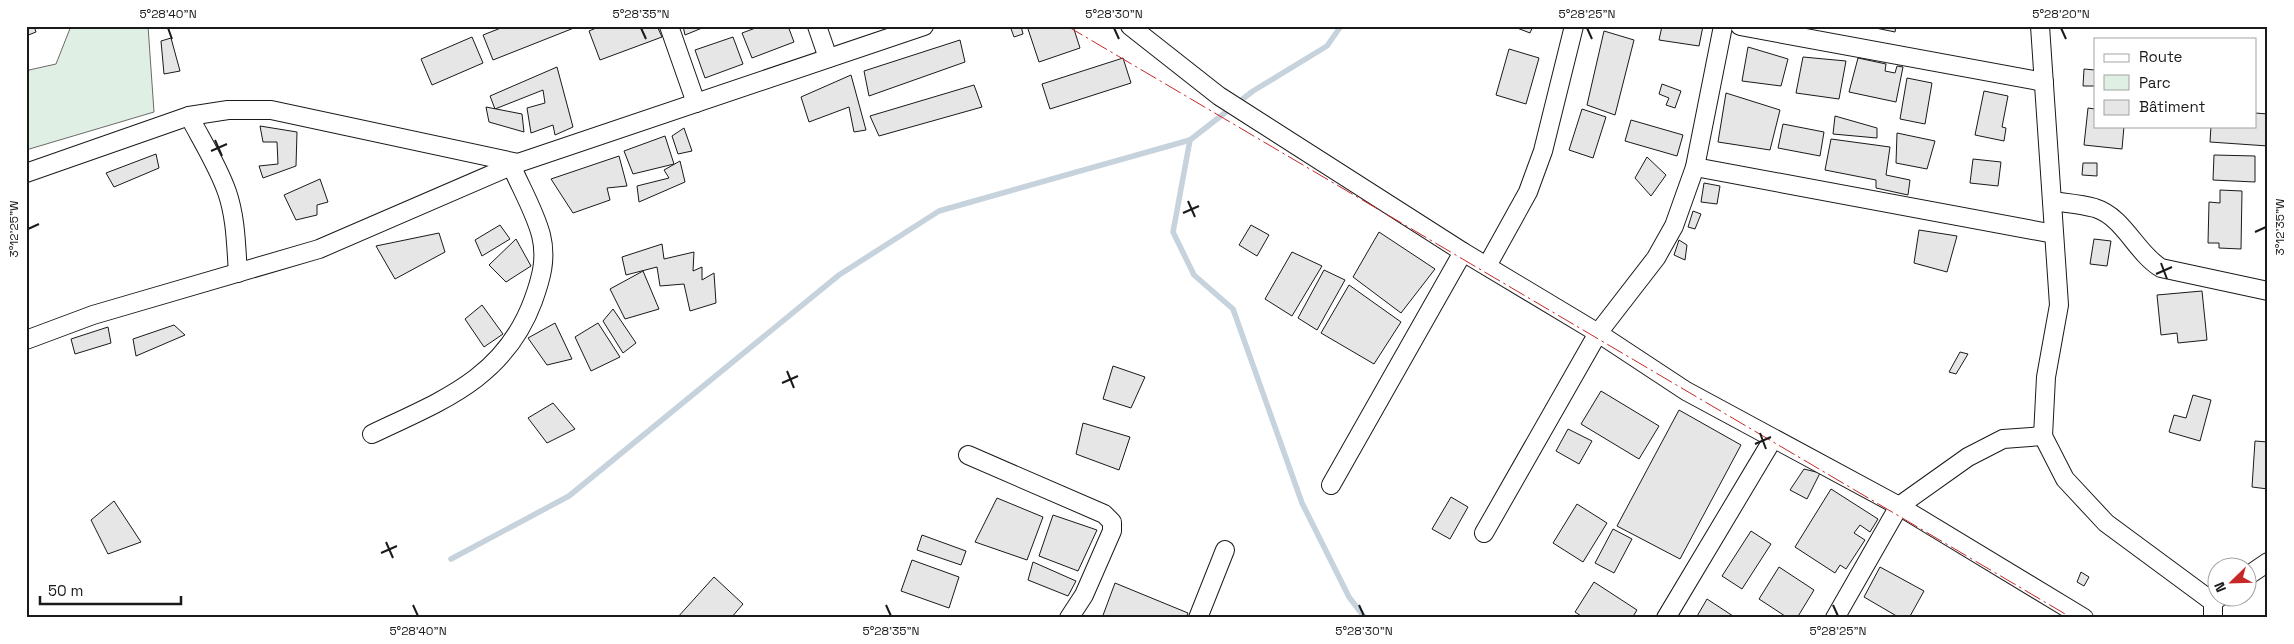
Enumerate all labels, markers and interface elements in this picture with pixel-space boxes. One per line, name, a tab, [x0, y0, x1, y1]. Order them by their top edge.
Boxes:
text: 5°28'40"N	[139, 6, 197, 22]
text: 5°28'35"N	[613, 6, 670, 22]
text: 5°28'30"N	[1085, 6, 1143, 22]
text: 5°28'25"N	[1559, 6, 1615, 22]
text: 5°28'20"N	[2032, 6, 2090, 22]
legend	[2094, 38, 2256, 128]
text: Route	[2139, 47, 2183, 66]
text: Parc	[2139, 73, 2171, 92]
text: Bâtiment	[2139, 97, 2205, 116]
text: 3°12'35"W	[2272, 198, 2288, 256]
text: 3°12'25"W	[6, 200, 22, 258]
north arrow	[2206, 556, 2256, 606]
scale bar	[40, 574, 181, 606]
text: N	[2210, 579, 2230, 595]
text: 50 m	[48, 581, 83, 600]
text: 5°28'40"N	[389, 623, 447, 639]
text: 5°28'35"N	[863, 623, 920, 639]
text: 5°28'30"N	[1335, 623, 1393, 639]
text: 5°28'25"N	[1810, 623, 1866, 639]

